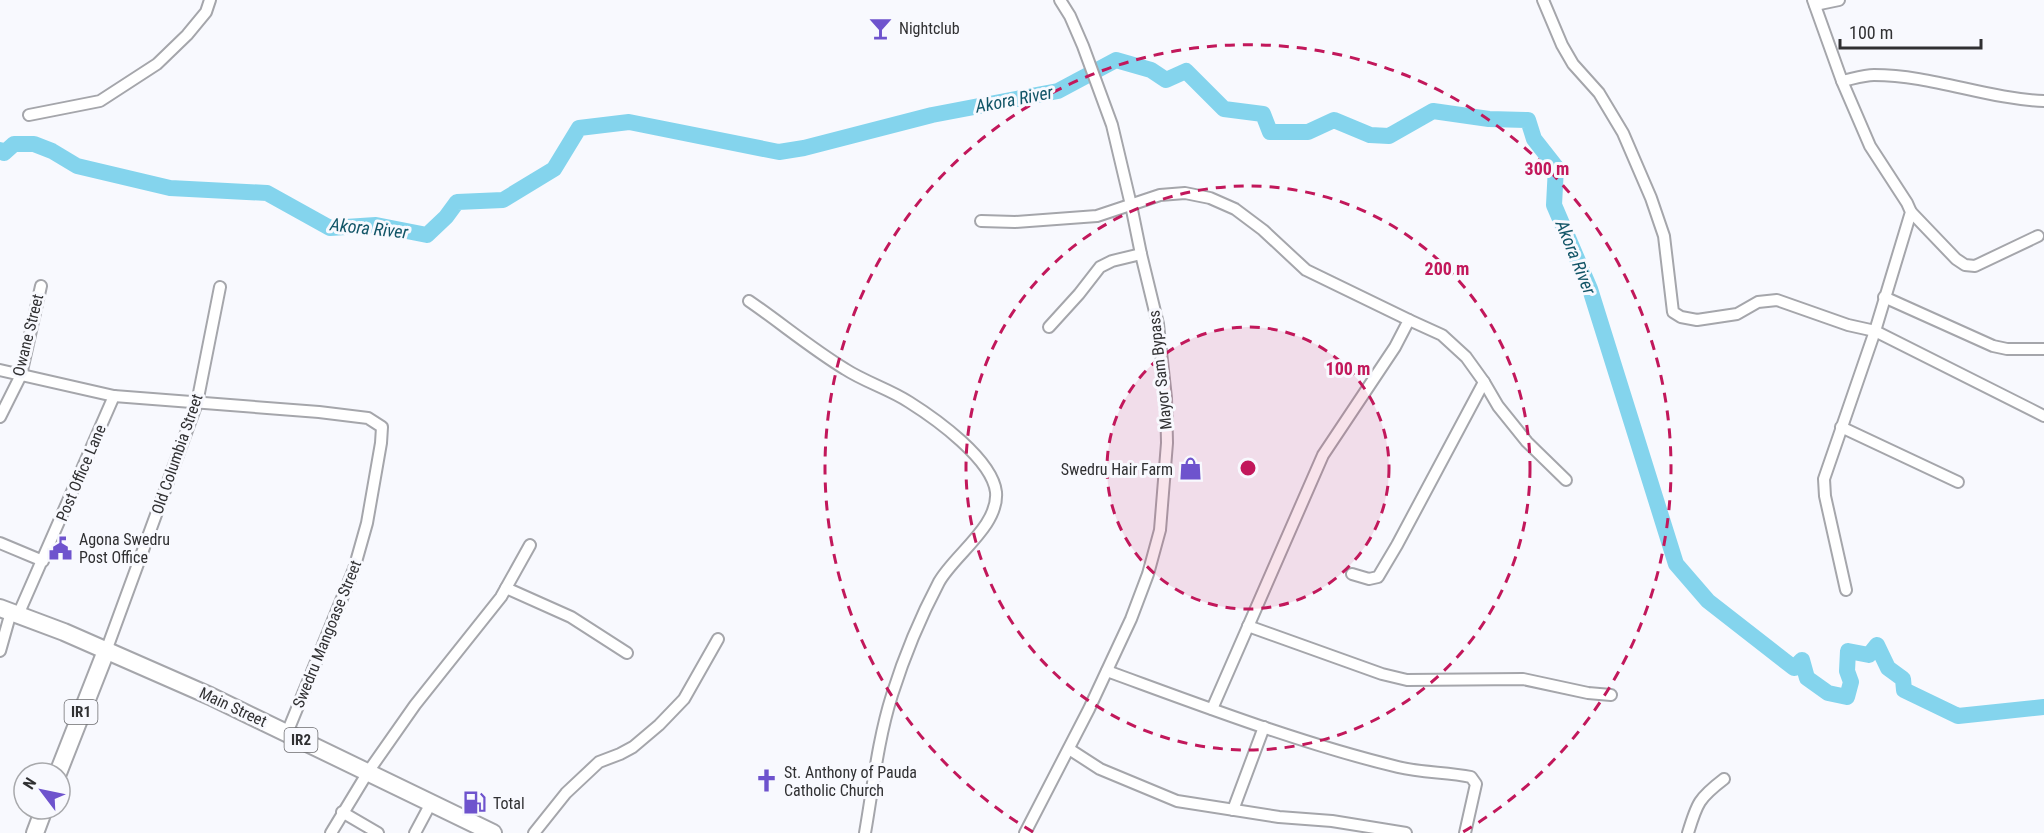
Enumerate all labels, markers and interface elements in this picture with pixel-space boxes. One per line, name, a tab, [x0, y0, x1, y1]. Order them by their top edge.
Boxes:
scale bar	[1840, 12, 1981, 50]
bar icon: Nightclub	[868, 15, 894, 41]
place label: Nightclub	[899, 19, 960, 38]
text: 100 m	[1849, 22, 1893, 43]
water label: Akora River	[973, 81, 1055, 117]
text: 300 m	[1525, 158, 1569, 179]
water label: Akora River	[328, 213, 410, 243]
water label: Akora River	[1551, 216, 1601, 298]
text: 200 m	[1425, 258, 1469, 279]
street label: Owane Street	[9, 292, 47, 378]
street label: Mayor Sam Bypass	[1144, 309, 1176, 431]
text: 100 m	[1326, 358, 1370, 379]
street label: Old Columbia Street	[148, 391, 207, 517]
street label: Post Office Lane	[52, 422, 110, 524]
shop icon: Swedru Hair Farm	[1178, 456, 1204, 482]
centre of rings	[1238, 458, 1258, 478]
place label: Swedru Hair Farm	[1061, 460, 1173, 479]
place label: Agona Swedru Post Office	[79, 530, 170, 567]
public building icon: Agona Swedru Post Office	[48, 535, 74, 561]
street label: Swedru Mangoase Street	[289, 557, 365, 711]
street label: Main Street	[196, 683, 270, 731]
road number: IR1	[64, 700, 98, 724]
road number: IR2	[284, 728, 318, 752]
north arrow	[12, 761, 72, 821]
place label: St. Anthony of Pauda Catholic Church	[784, 763, 917, 800]
church icon: St. Anthony of Pauda Catholic Church	[753, 768, 779, 794]
text: N	[19, 774, 40, 793]
fuel station icon: Total	[462, 790, 488, 816]
place label: Total	[493, 794, 525, 813]

